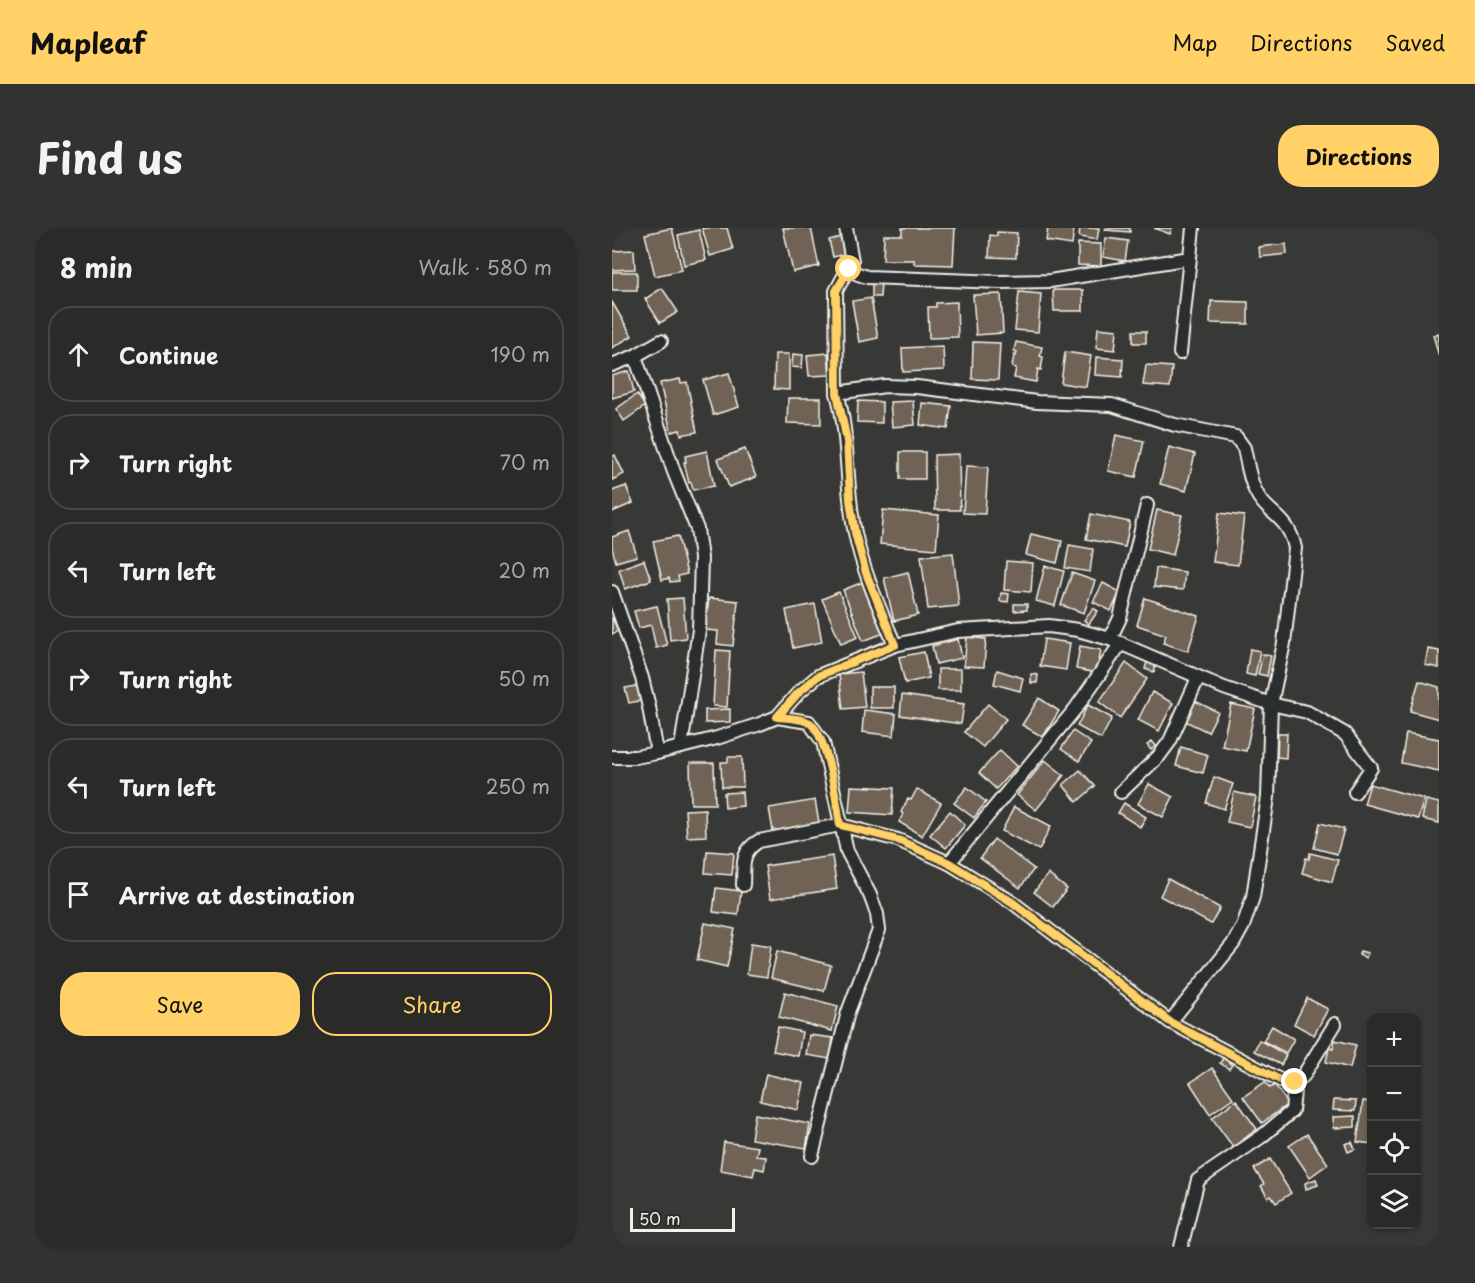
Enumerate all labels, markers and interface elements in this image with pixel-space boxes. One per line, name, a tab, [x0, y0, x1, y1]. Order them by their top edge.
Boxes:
text: Mapleaf	[30, 21, 146, 64]
text: Map	[1172, 26, 1217, 58]
text: Directions	[1250, 26, 1352, 58]
text: Saved	[1385, 26, 1445, 58]
text: Find us	[36, 125, 183, 188]
button: Directions	[1278, 125, 1439, 187]
text: 8 min	[60, 248, 133, 287]
text: Walk · 580 m	[418, 252, 552, 282]
route start	[835, 255, 861, 281]
icon: ahead	[62, 338, 95, 371]
text: Continue	[119, 338, 218, 371]
text: 190 m	[491, 339, 550, 369]
icon: right	[62, 446, 95, 479]
text: Turn right	[119, 446, 232, 479]
text: 70 m	[500, 447, 550, 477]
icon: left	[62, 554, 95, 587]
text: Turn left	[119, 554, 216, 587]
text: 20 m	[498, 555, 550, 585]
icon: right	[62, 662, 95, 695]
text: Turn right	[119, 662, 232, 695]
text: 50 m	[498, 663, 550, 693]
icon: left	[62, 770, 95, 803]
text: Turn left	[119, 770, 216, 803]
text: 250 m	[486, 771, 550, 801]
icon: arrive	[62, 878, 95, 911]
text: Arrive at destination	[119, 878, 355, 911]
button: Save	[60, 972, 300, 1036]
button: Share	[312, 972, 552, 1036]
map controls	[1367, 1013, 1421, 1229]
button: +	[1367, 1013, 1421, 1067]
button: −	[1367, 1067, 1421, 1121]
route end	[1281, 1068, 1307, 1094]
button: locate	[1367, 1121, 1421, 1175]
button: layers	[1367, 1175, 1421, 1229]
scale bar	[630, 1205, 735, 1232]
text: 50 m	[639, 1206, 680, 1230]

